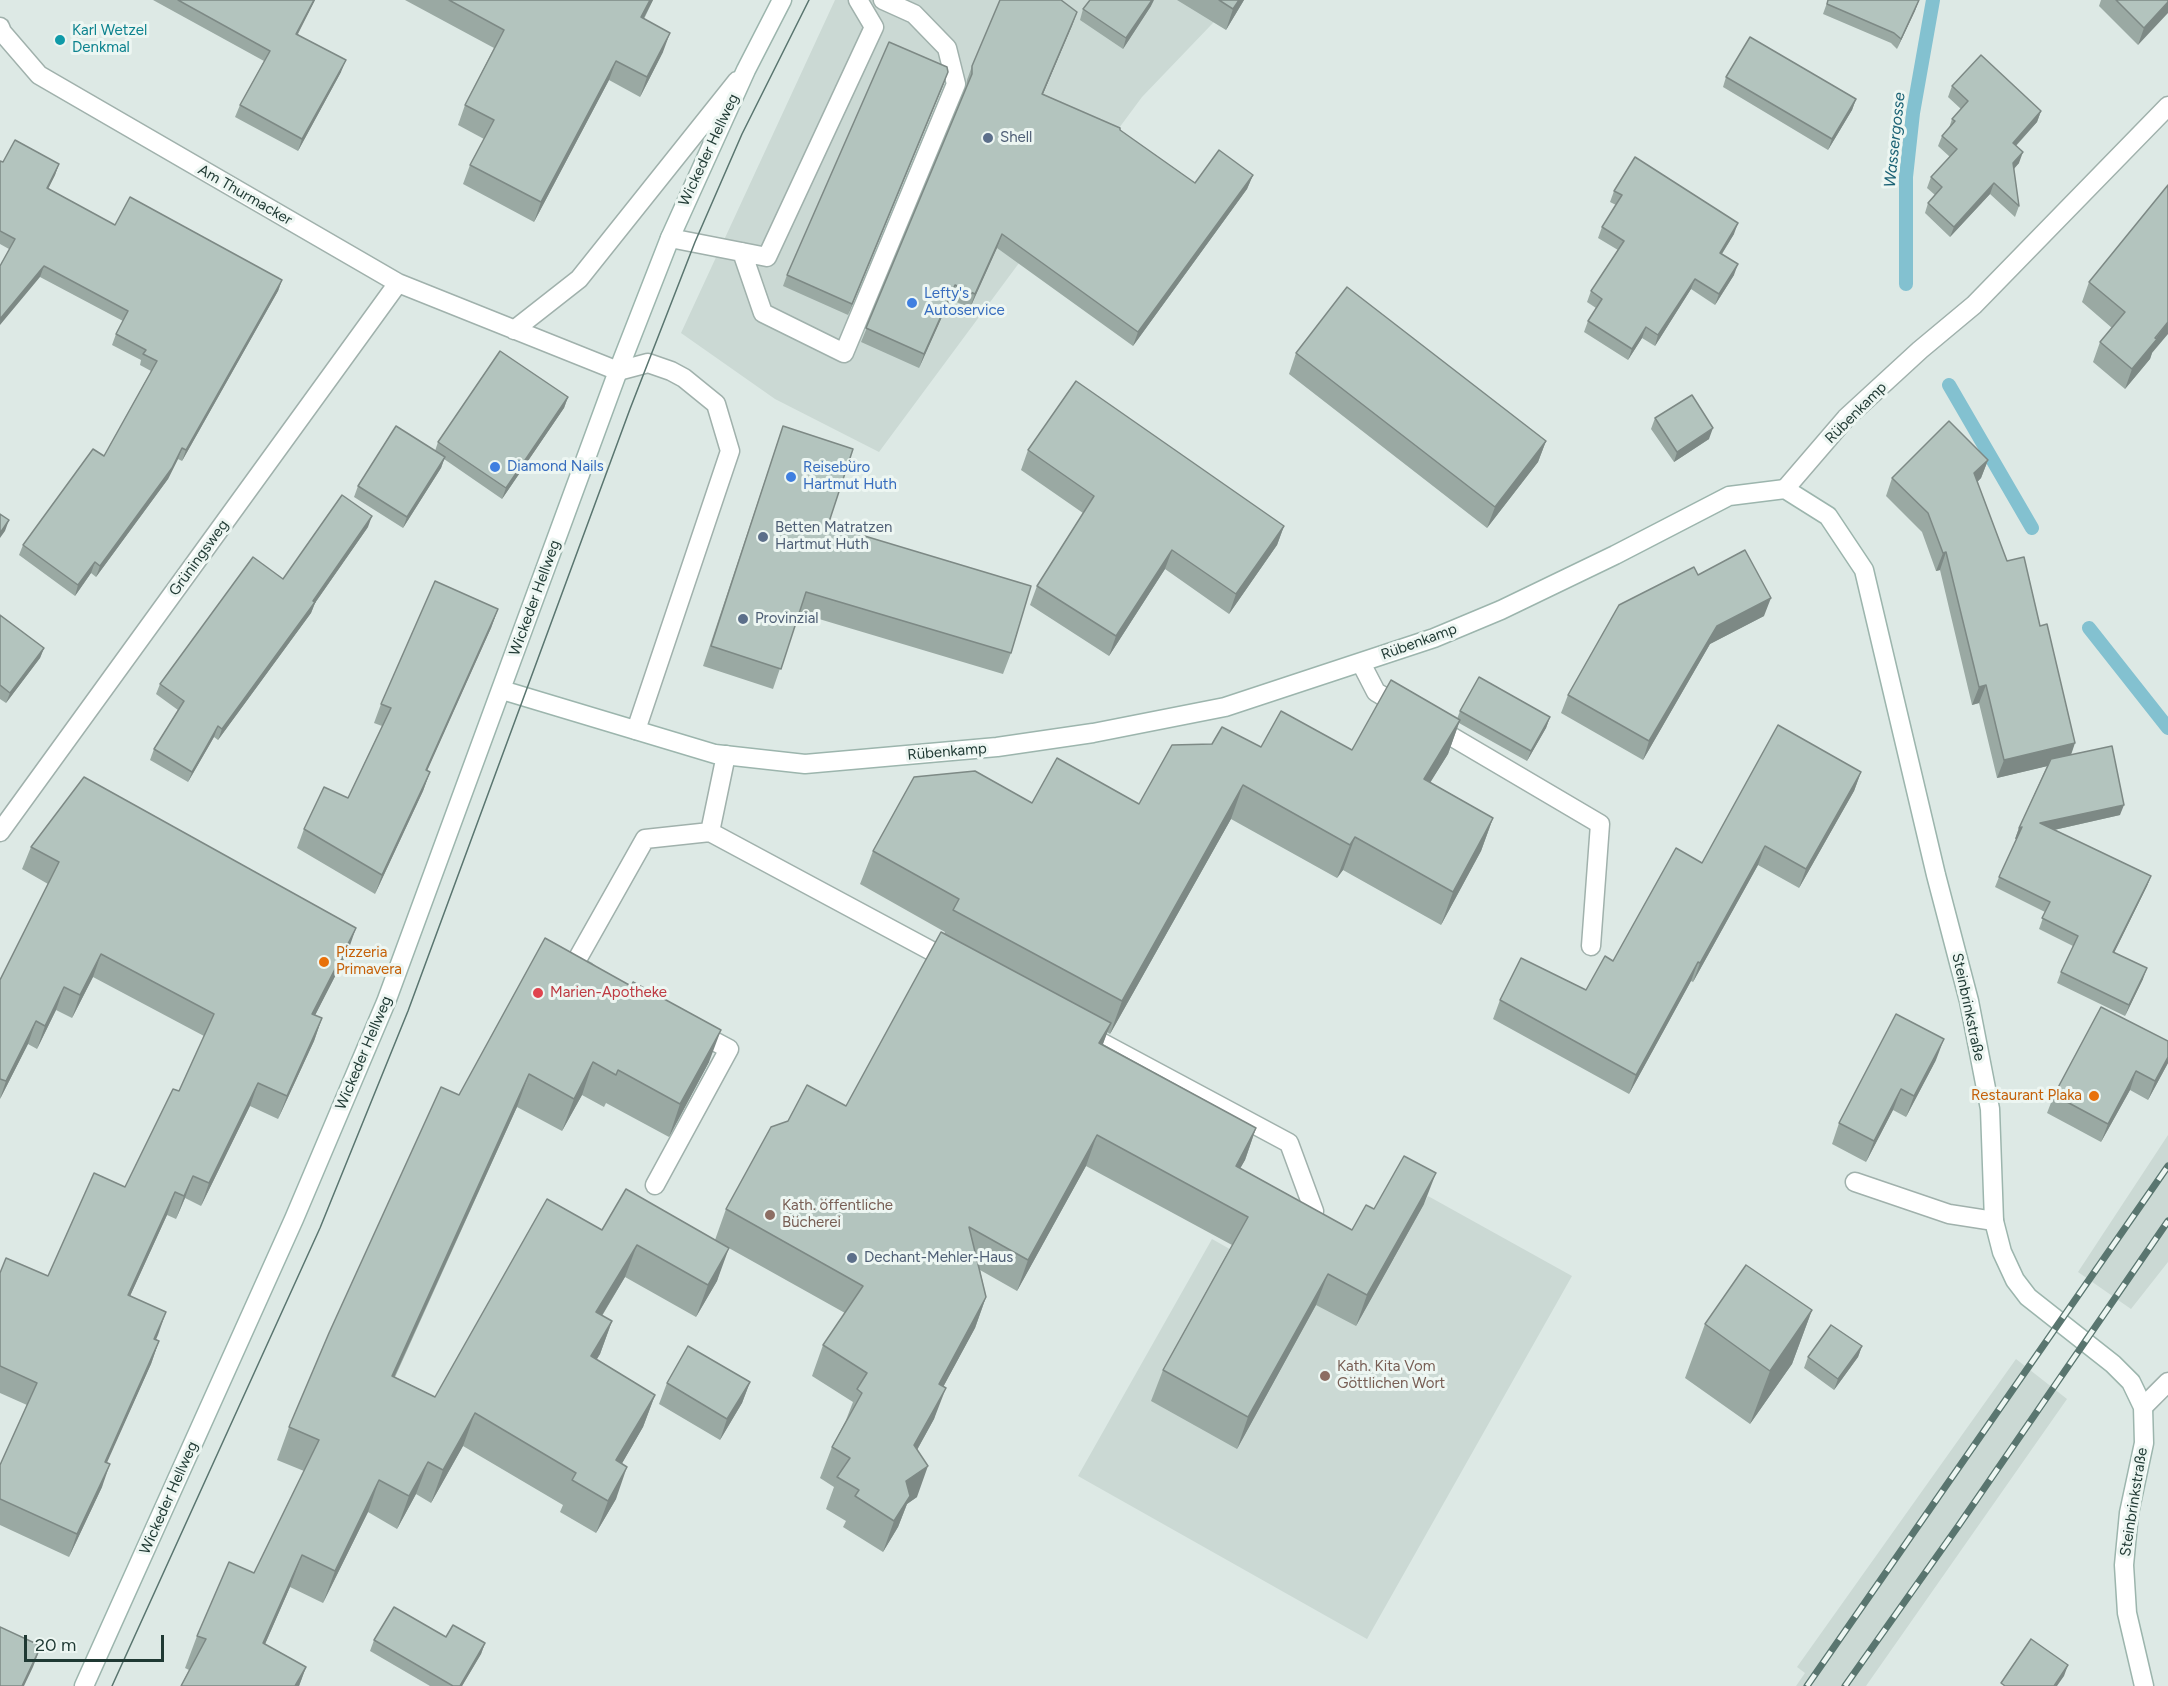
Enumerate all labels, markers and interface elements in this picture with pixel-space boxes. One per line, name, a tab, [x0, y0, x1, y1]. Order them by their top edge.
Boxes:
place label: Karl Wetzel Denkmal	[72, 22, 147, 57]
marker: Karl Wetzel Denkmal	[53, 33, 67, 47]
street label: Wickeder Hellweg	[675, 91, 743, 209]
water label: Wassergosse	[1880, 91, 1910, 189]
place label: Shell	[1000, 129, 1032, 147]
marker: Shell	[981, 131, 995, 145]
street label: Am Thurmacker	[195, 161, 295, 229]
place label: Lefty's Autoservice	[924, 285, 1005, 320]
marker: Lefty's Autoservice	[905, 296, 919, 310]
street label: Rübenkamp	[1822, 379, 1890, 447]
place label: Diamond Nails	[507, 458, 604, 476]
place label: Reisebüro Hartmut Huth	[803, 459, 897, 494]
marker: Diamond Nails	[488, 460, 502, 474]
marker: Reisebüro Hartmut Huth	[784, 470, 798, 484]
street label: Grüningsweg	[165, 517, 233, 599]
place label: Betten Matratzen Hartmut Huth	[775, 519, 892, 554]
marker: Betten Matratzen Hartmut Huth	[756, 530, 770, 544]
street label: Wickeder Hellweg	[506, 538, 564, 658]
place label: Provinzial	[755, 610, 819, 628]
marker: Provinzial	[736, 612, 750, 626]
street label: Rübenkamp	[1379, 620, 1459, 664]
street label: Rübenkamp	[907, 740, 987, 764]
place label: Pizzeria Primavera	[336, 944, 402, 979]
street label: Steinbrinkstraße	[1948, 951, 1988, 1063]
marker: Pizzeria Primavera	[317, 955, 331, 969]
place label: Marien-Apotheke	[550, 984, 667, 1002]
marker: Marien-Apotheke	[531, 986, 545, 1000]
street label: Wickeder Hellweg	[332, 993, 396, 1113]
place label: Restaurant Plaka	[1971, 1087, 2082, 1105]
marker: Restaurant Plaka	[2087, 1089, 2101, 1103]
place label: Kath. öffentliche Bücherei	[782, 1197, 893, 1232]
marker: Kath. öffentliche Bücherei	[763, 1208, 777, 1222]
place label: Dechant-Mehler-Haus	[864, 1249, 1013, 1267]
marker: Dechant-Mehler-Haus	[845, 1251, 859, 1265]
place label: Kath. Kita Vom Göttlichen Wort	[1337, 1358, 1445, 1393]
marker: Kath. Kita Vom Göttlichen Wort	[1318, 1369, 1332, 1383]
street label: Wickeder Hellweg	[136, 1439, 202, 1557]
street label: Steinbrinkstraße	[2117, 1446, 2151, 1558]
scale bar	[27, 1623, 166, 1661]
text: 20 m	[35, 1634, 76, 1656]

